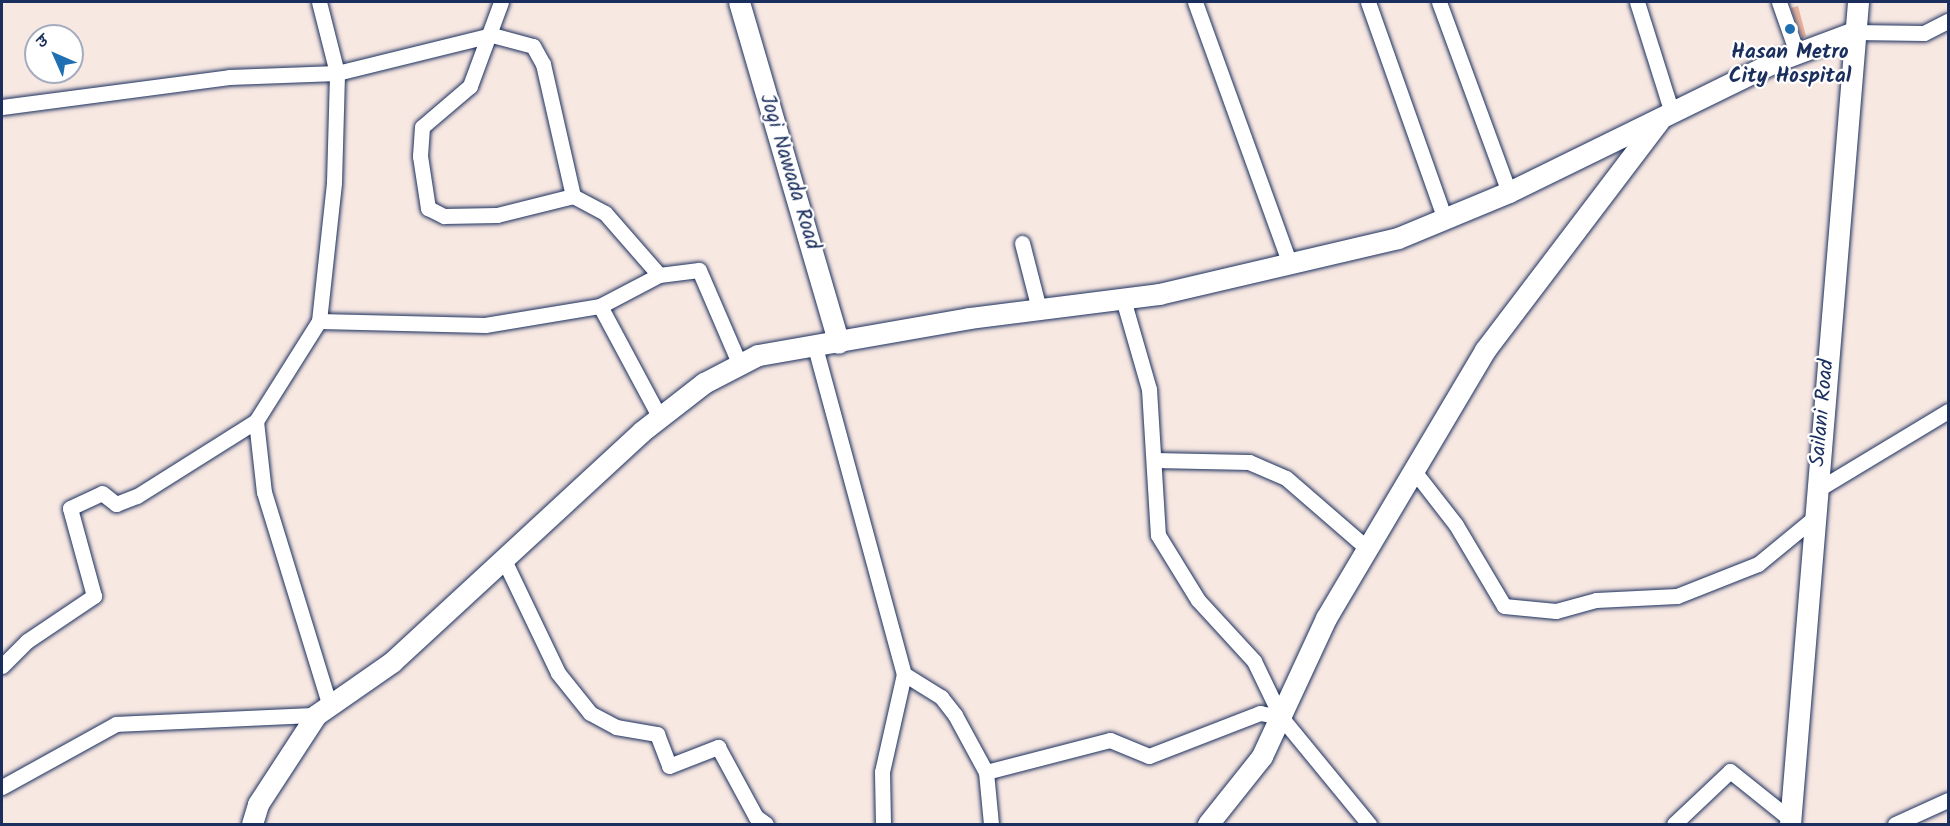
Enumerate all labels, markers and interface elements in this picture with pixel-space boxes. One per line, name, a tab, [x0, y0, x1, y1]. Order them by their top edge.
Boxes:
marker: Hasan Metro City Hospital	[1781, 20, 1799, 38]
north arrow	[24, 24, 84, 84]
text: उ	[30, 30, 55, 55]
place label: Hasan Metro City Hospital	[1729, 40, 1851, 90]
street label: Jogi Nawada Road	[753, 91, 825, 253]
street label: Sailani Road	[1806, 358, 1840, 468]

